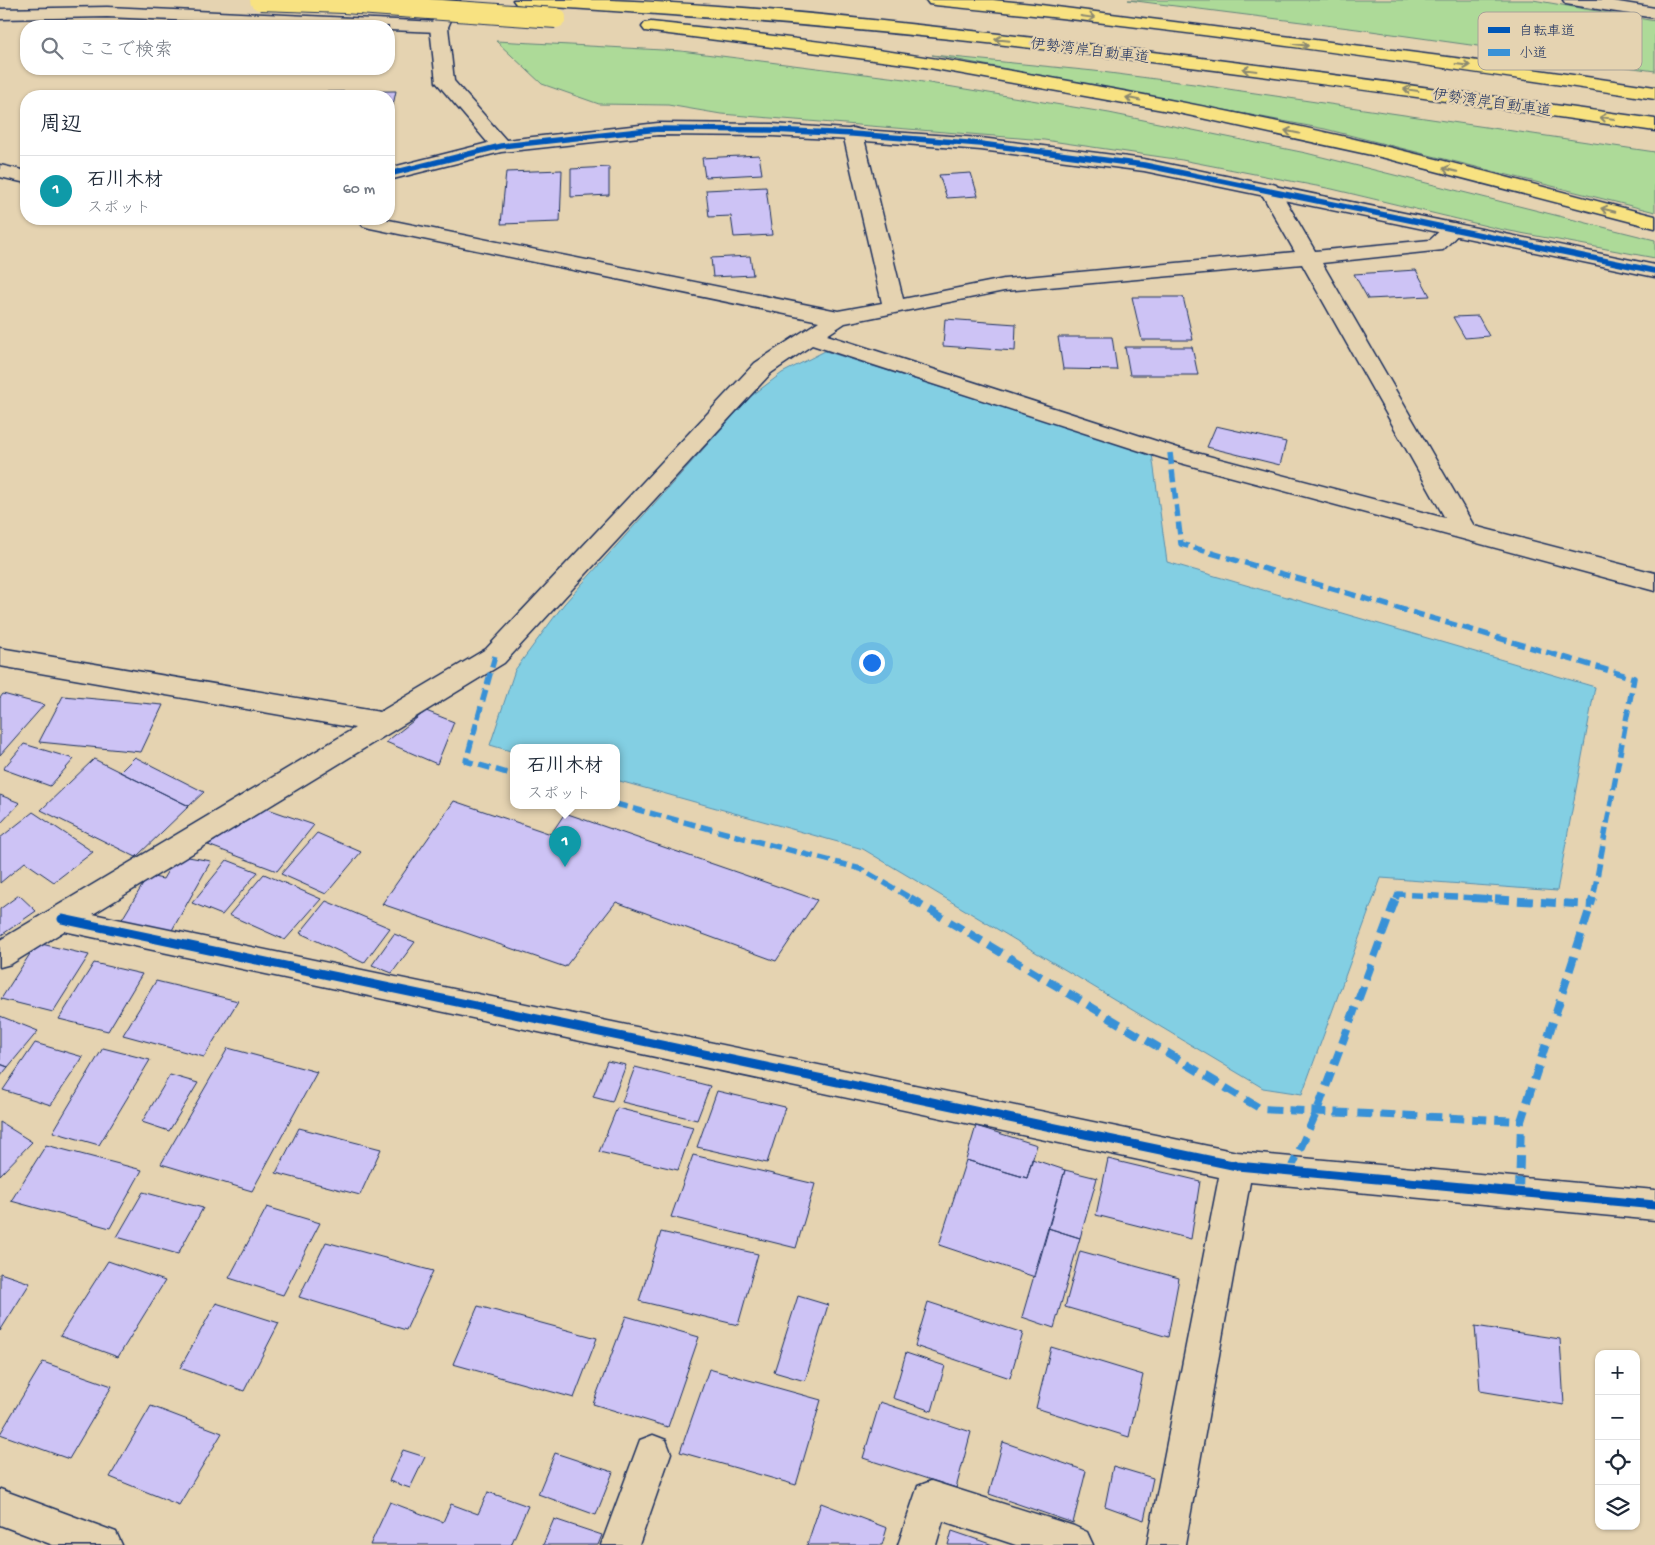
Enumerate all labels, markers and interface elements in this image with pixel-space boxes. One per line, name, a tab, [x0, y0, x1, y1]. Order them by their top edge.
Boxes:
one-way arrow	[1080, 12, 1096, 22]
legend	[1478, 12, 1642, 70]
search box	[20, 20, 395, 75]
text: 自転車道	[1519, 24, 1575, 41]
icon: search	[38, 34, 66, 62]
one-way arrow	[994, 35, 1010, 45]
street label: 伊勢湾岸自動車道	[1029, 35, 1151, 68]
text: ここで検索	[78, 40, 173, 63]
one-way arrow	[1293, 40, 1309, 50]
text: 小道	[1519, 46, 1547, 63]
one-way arrow	[1454, 60, 1470, 70]
one-way arrow	[1242, 65, 1258, 75]
one-way arrow	[1404, 85, 1420, 95]
street label: 伊勢湾岸自動車道	[1431, 86, 1553, 121]
one-way arrow	[1126, 94, 1142, 103]
one-way arrow	[1599, 113, 1615, 123]
text: 周辺	[40, 114, 82, 139]
one-way arrow	[1285, 127, 1301, 136]
one-way arrow	[1443, 165, 1459, 174]
text: 石川木材	[87, 170, 163, 193]
text: 1	[53, 181, 59, 200]
text: 60 m	[343, 181, 375, 200]
text: スポット	[87, 200, 151, 219]
one-way arrow	[1600, 205, 1616, 214]
your location	[859, 650, 885, 676]
popup	[510, 744, 620, 809]
text: 石川木材	[527, 756, 603, 779]
text: スポット	[527, 786, 591, 805]
pin: 1	[549, 826, 581, 867]
map controls	[1595, 1350, 1640, 1530]
button: +	[1595, 1350, 1640, 1395]
button: −	[1595, 1395, 1640, 1440]
button: locate	[1595, 1440, 1640, 1485]
button: layers	[1595, 1485, 1640, 1530]

